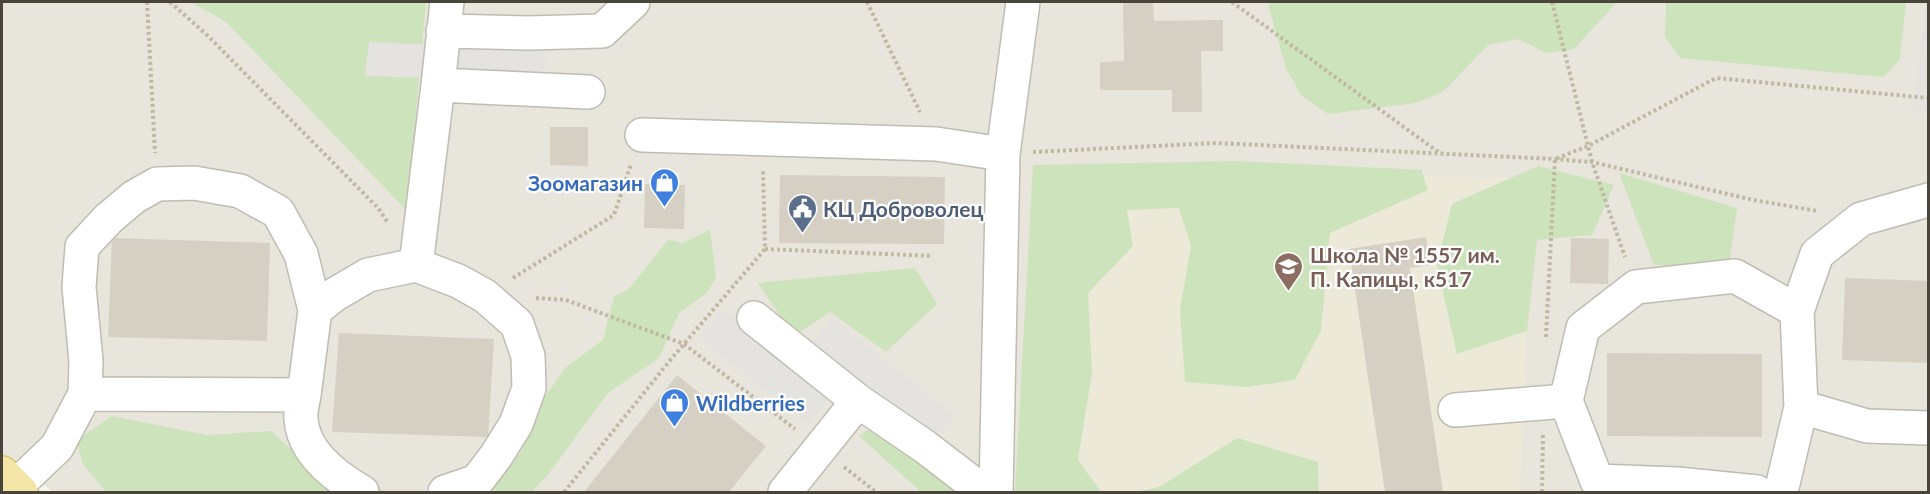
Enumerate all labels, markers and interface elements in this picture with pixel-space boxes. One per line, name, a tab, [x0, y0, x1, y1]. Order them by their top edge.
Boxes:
shop icon: Зоомагазин	[648, 166, 680, 208]
place label: Зоомагазин	[528, 170, 643, 195]
public building icon: КЦ Доброволец	[786, 192, 818, 234]
place label: КЦ Доброволец	[823, 196, 983, 221]
place label: Школа № 1557 им. П. Капицы, к517	[1310, 242, 1500, 291]
school or university icon: Школа № 1557 им. П. Капицы, к517	[1273, 250, 1305, 292]
shop icon: Wildberries	[659, 386, 691, 428]
place label: Wildberries	[696, 390, 805, 415]

